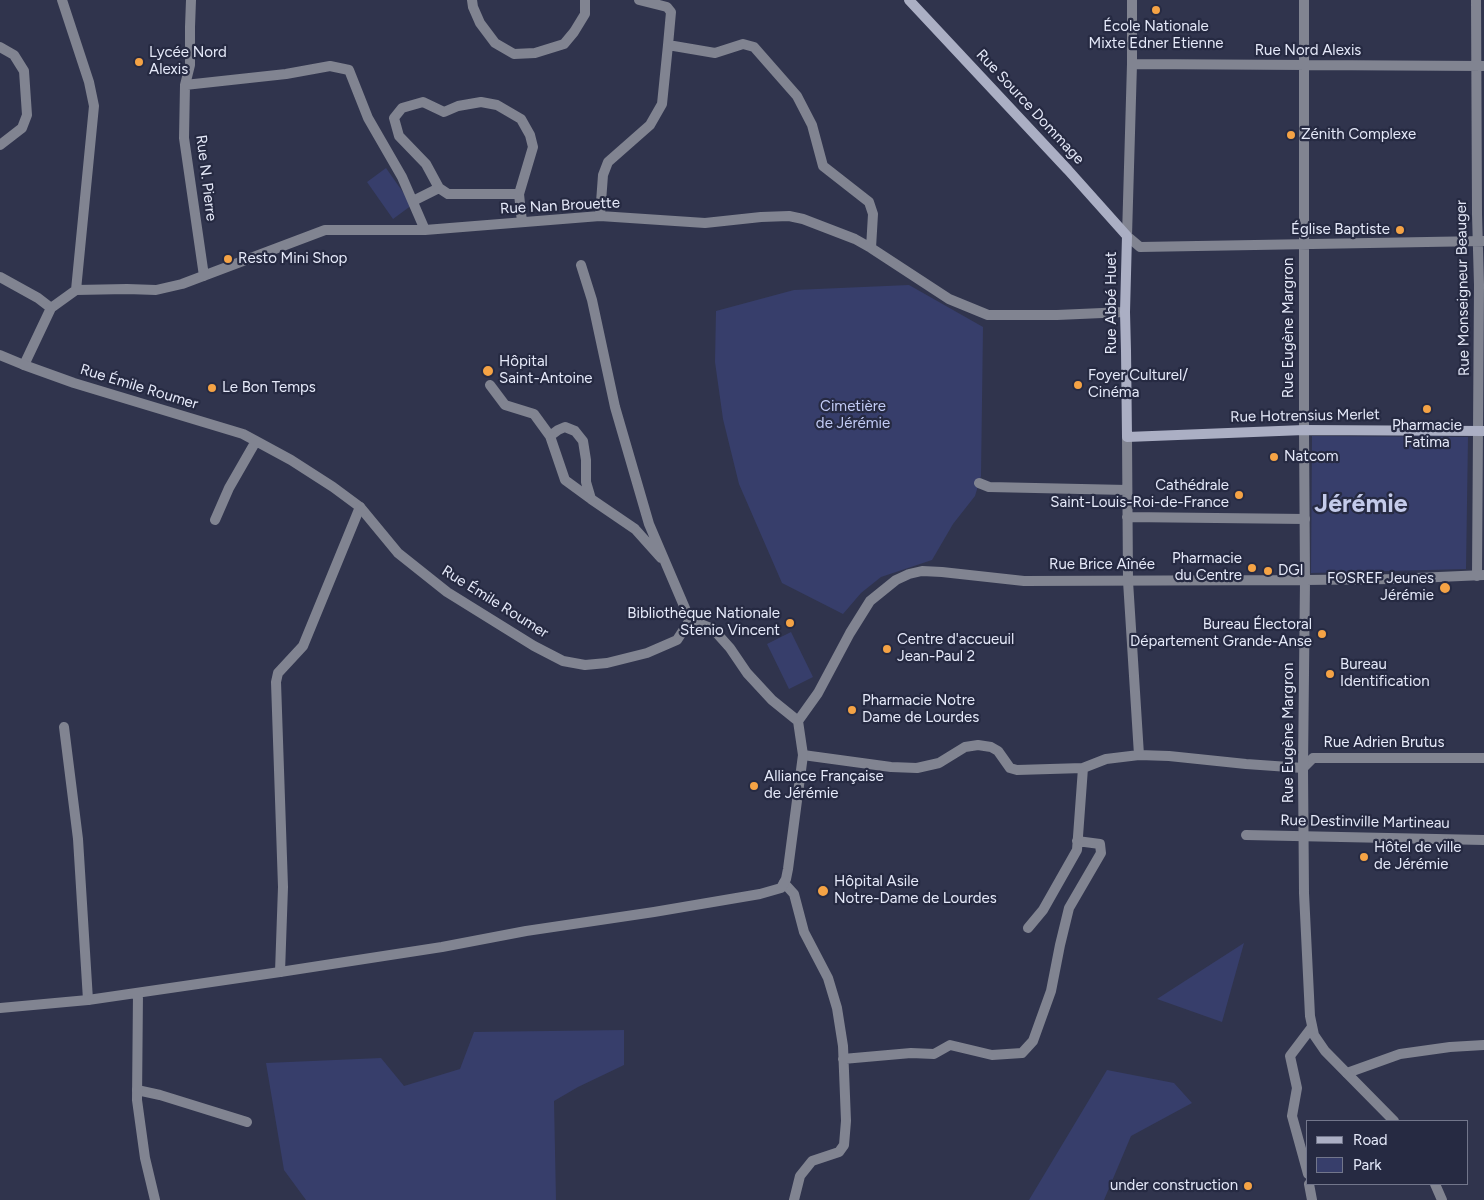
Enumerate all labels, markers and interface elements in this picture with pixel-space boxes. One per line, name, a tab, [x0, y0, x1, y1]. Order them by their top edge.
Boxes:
marker: École Nationale Mixte Edner Etienne	[1150, 4, 1162, 16]
place label: École Nationale Mixte Edner Etienne	[1089, 18, 1223, 53]
street label: Rue Nord Alexis	[1255, 42, 1361, 60]
place label: Lycée Nord Alexis	[149, 44, 227, 79]
street label: Rue Source Dommage	[972, 46, 1088, 168]
marker: Lycée Nord Alexis	[133, 56, 145, 68]
place label: Zénith Complexe	[1301, 126, 1416, 144]
marker: Zénith Complexe	[1285, 129, 1297, 141]
street label: Rue N. Pierre	[192, 134, 220, 222]
street label: Rue Nan Brouette	[500, 194, 620, 218]
street label: Rue Monseigneur Beauger	[1452, 200, 1474, 376]
place label: Église Baptiste	[1291, 221, 1390, 239]
marker: Église Baptiste	[1394, 224, 1406, 236]
place label: Resto Mini Shop	[238, 250, 347, 268]
street label: Rue Abbé Huet	[1103, 252, 1121, 354]
marker: Resto Mini Shop	[222, 253, 234, 265]
street label: Rue Eugène Margron	[1280, 258, 1298, 398]
place label: Hôpital Saint-Antoine	[499, 353, 593, 388]
street label: Rue Émile Roumer	[78, 360, 200, 414]
marker: Hôpital Saint-Antoine	[481, 364, 495, 378]
place label: Foyer Culturel/ Cinéma	[1088, 367, 1188, 402]
place label: Le Bon Temps	[222, 379, 316, 397]
marker: Foyer Culturel/ Cinéma	[1072, 379, 1084, 391]
marker: Le Bon Temps	[206, 382, 218, 394]
park label: Cimetière de Jérémie	[816, 398, 890, 433]
marker: Pharmacie Fatima	[1421, 403, 1433, 415]
street label: Rue Hotrensius Merlet	[1230, 406, 1380, 426]
place label: Pharmacie Fatima	[1392, 417, 1462, 452]
place label: Natcom	[1284, 448, 1338, 466]
marker: Natcom	[1268, 451, 1280, 463]
place label: Cathédrale Saint-Louis-Roi-de-France	[1050, 477, 1229, 512]
marker: Cathédrale Saint-Louis-Roi-de-France	[1233, 489, 1245, 501]
district label: Jérémie	[1314, 490, 1408, 520]
place label: Pharmacie du Centre	[1172, 550, 1242, 585]
street label: Rue Brice Aînée	[1049, 556, 1155, 574]
street label: Rue Émile Roumer	[438, 562, 552, 642]
marker: Pharmacie du Centre	[1246, 562, 1258, 574]
place label: DGI	[1278, 562, 1304, 580]
marker: DGI	[1262, 565, 1274, 577]
place label: FOSREF Jeunes Jérémie	[1327, 570, 1434, 605]
marker: FOSREF Jeunes Jérémie	[1438, 581, 1452, 595]
place label: Bibliothèque Nationale Stenio Vincent	[627, 605, 780, 640]
place label: Bureau Électoral Département Grande-Anse	[1130, 616, 1312, 651]
marker: Bibliothèque Nationale Stenio Vincent	[784, 617, 796, 629]
marker: Bureau Électoral Département Grande-Anse	[1316, 628, 1328, 640]
place label: Centre d'accueuil Jean-Paul 2	[897, 631, 1014, 666]
marker: Centre d'accueuil Jean-Paul 2	[881, 643, 893, 655]
place label: Bureau Identification	[1340, 656, 1430, 691]
street label: Rue Eugène Margron	[1280, 663, 1298, 803]
marker: Bureau Identification	[1324, 668, 1336, 680]
place label: Pharmacie Notre Dame de Lourdes	[862, 692, 979, 727]
marker: Pharmacie Notre Dame de Lourdes	[846, 704, 858, 716]
street label: Rue Adrien Brutus	[1324, 734, 1444, 752]
place label: Alliance Française de Jérémie	[764, 768, 884, 803]
marker: Alliance Française de Jérémie	[748, 780, 760, 792]
street label: Rue Destinville Martineau	[1280, 812, 1450, 832]
place label: Hôtel de ville de Jérémie	[1374, 839, 1462, 874]
marker: Hôtel de ville de Jérémie	[1358, 851, 1370, 863]
place label: Hôpital Asile Notre-Dame de Lourdes	[834, 873, 997, 908]
marker: Hôpital Asile Notre-Dame de Lourdes	[816, 884, 830, 898]
legend	[1306, 1120, 1469, 1185]
text: Road	[1353, 1131, 1388, 1149]
text: Park	[1353, 1156, 1382, 1174]
place label: under construction	[1110, 1177, 1238, 1195]
marker: under construction	[1242, 1180, 1254, 1192]

